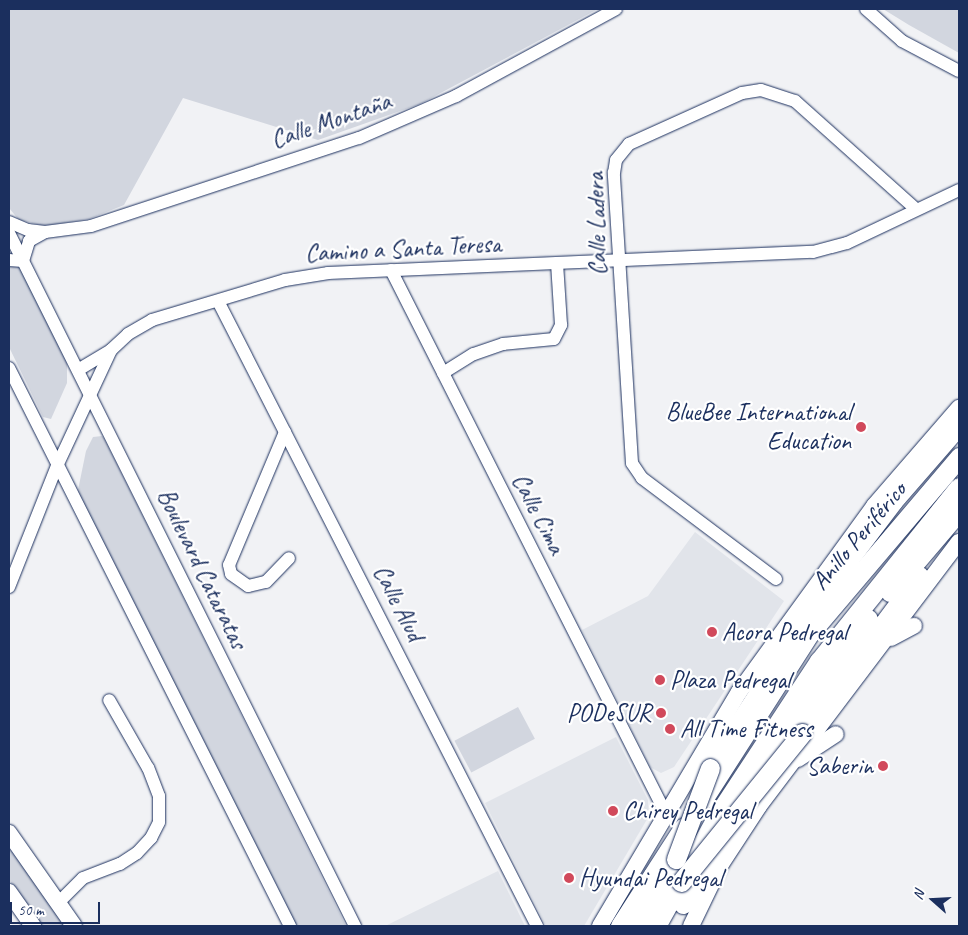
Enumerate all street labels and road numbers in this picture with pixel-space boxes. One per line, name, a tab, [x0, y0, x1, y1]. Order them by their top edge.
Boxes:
street label: Calle Montaña	[268, 87, 394, 155]
street label: Calle Ladera	[580, 171, 614, 277]
street label: Camino a Santa Teresa	[304, 229, 502, 269]
street label: Calle Cima	[505, 469, 571, 559]
street label: Anillo Periférico	[805, 476, 913, 596]
street label: Boulevard Cataratas	[150, 484, 254, 654]
street label: Calle Alud	[366, 560, 430, 646]

